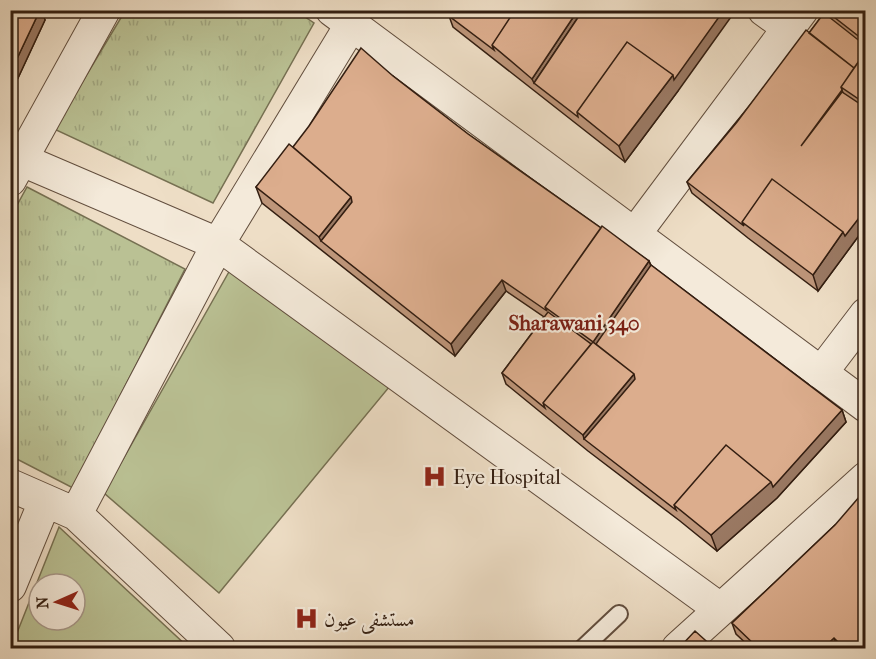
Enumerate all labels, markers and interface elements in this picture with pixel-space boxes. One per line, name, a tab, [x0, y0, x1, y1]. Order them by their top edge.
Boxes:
district label: Sharawani 340	[508, 311, 640, 336]
hospital icon: Eye Hospital	[422, 464, 448, 490]
place label: Eye Hospital	[453, 466, 561, 489]
north arrow	[27, 572, 87, 632]
text: N	[33, 595, 52, 609]
hospital icon: مستشفى عيون	[293, 606, 319, 632]
place label: مستشفى عيون	[324, 608, 414, 634]

